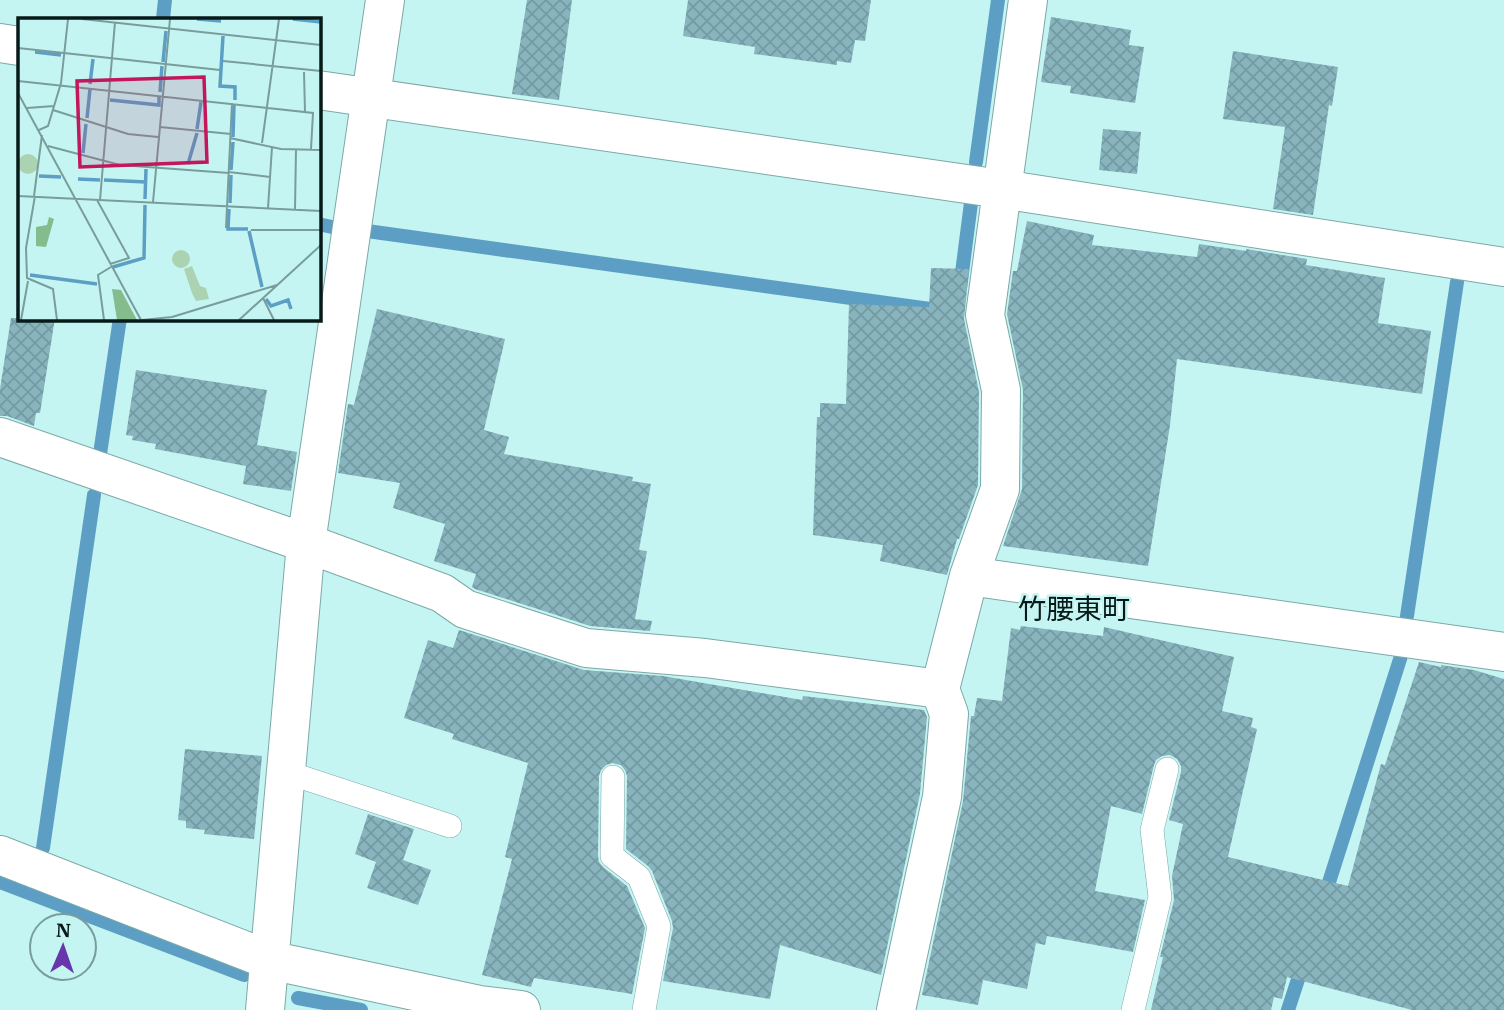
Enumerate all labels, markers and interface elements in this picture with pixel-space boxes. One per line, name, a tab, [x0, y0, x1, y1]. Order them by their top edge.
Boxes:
inset map	[18, 18, 320, 320]
district label: 竹腰東町	[1018, 590, 1130, 627]
north arrow	[28, 912, 98, 982]
text: N	[56, 918, 72, 942]

